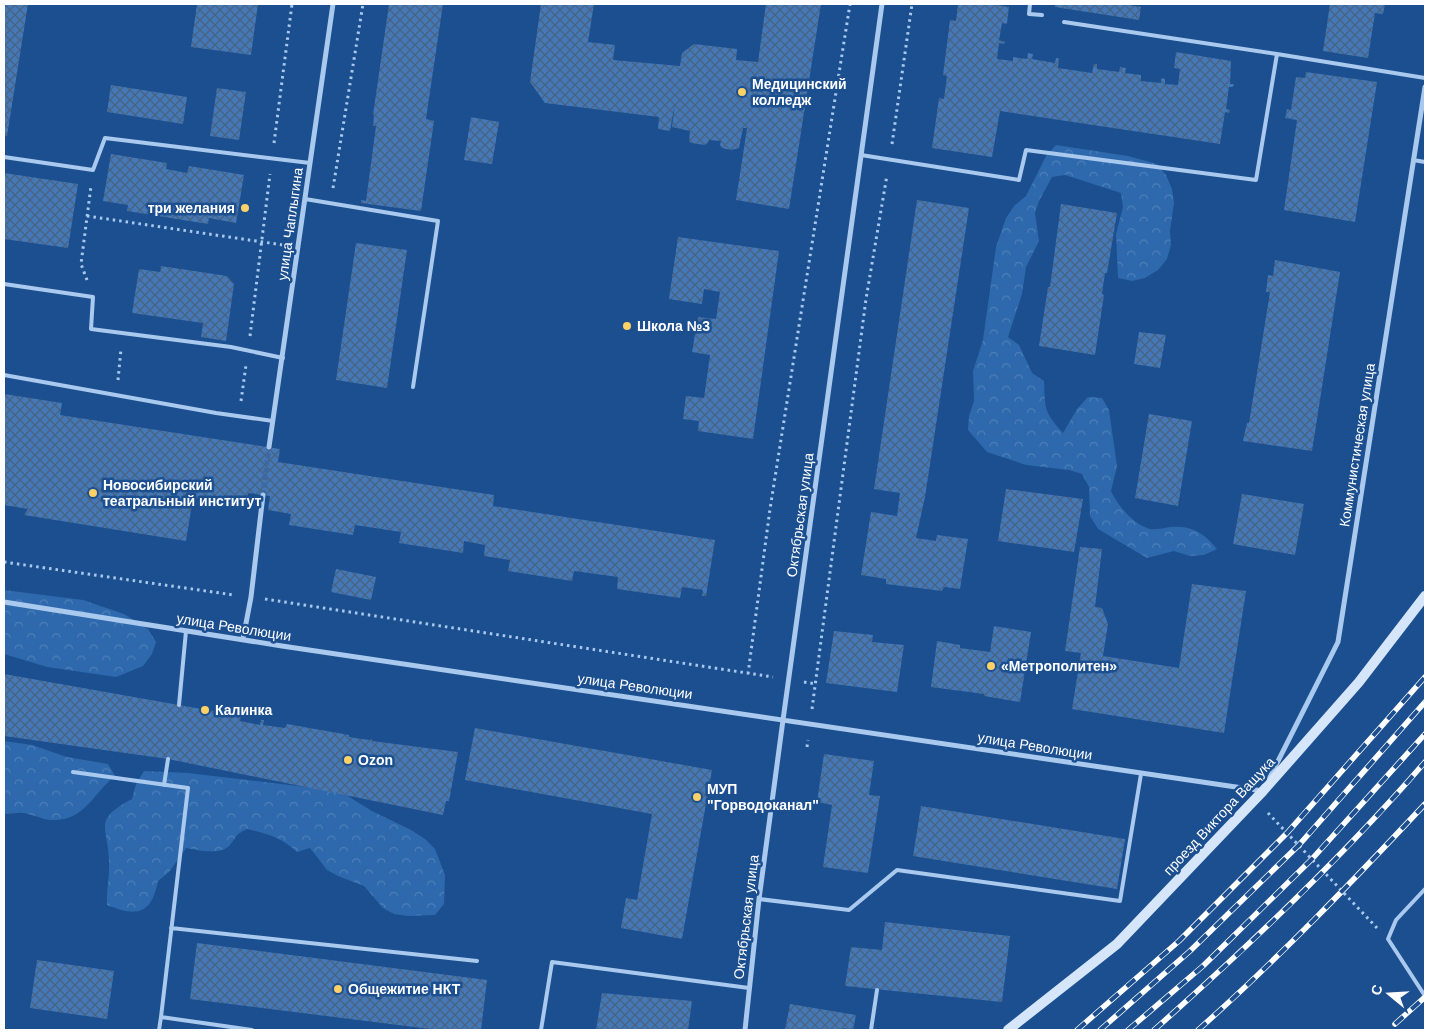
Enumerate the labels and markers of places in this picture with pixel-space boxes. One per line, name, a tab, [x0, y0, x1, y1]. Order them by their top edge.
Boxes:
place label: Медицинский колледж	[752, 76, 847, 108]
marker: Медицинский колледж	[736, 86, 748, 98]
place label: три желания	[148, 200, 235, 216]
marker: три желания	[239, 202, 251, 214]
place label: Школа №3	[637, 318, 710, 334]
marker: Школа №3	[621, 320, 633, 332]
place label: Новосибирский театральный институт	[103, 477, 262, 509]
marker: Новосибирский театральный институт	[87, 487, 99, 499]
place label: «Метрополитен»	[1001, 658, 1117, 674]
marker: «Метрополитен»	[985, 660, 997, 672]
place label: Калинка	[215, 702, 272, 718]
marker: Калинка	[199, 704, 211, 716]
place label: Ozon	[358, 752, 393, 768]
marker: Ozon	[342, 754, 354, 766]
place label: МУП "Горводоканал"	[707, 781, 819, 813]
marker: МУП "Горводоканал"	[691, 791, 703, 803]
place label: Общежитие НКТ	[348, 981, 461, 997]
marker: Общежитие НКТ	[332, 983, 344, 995]

